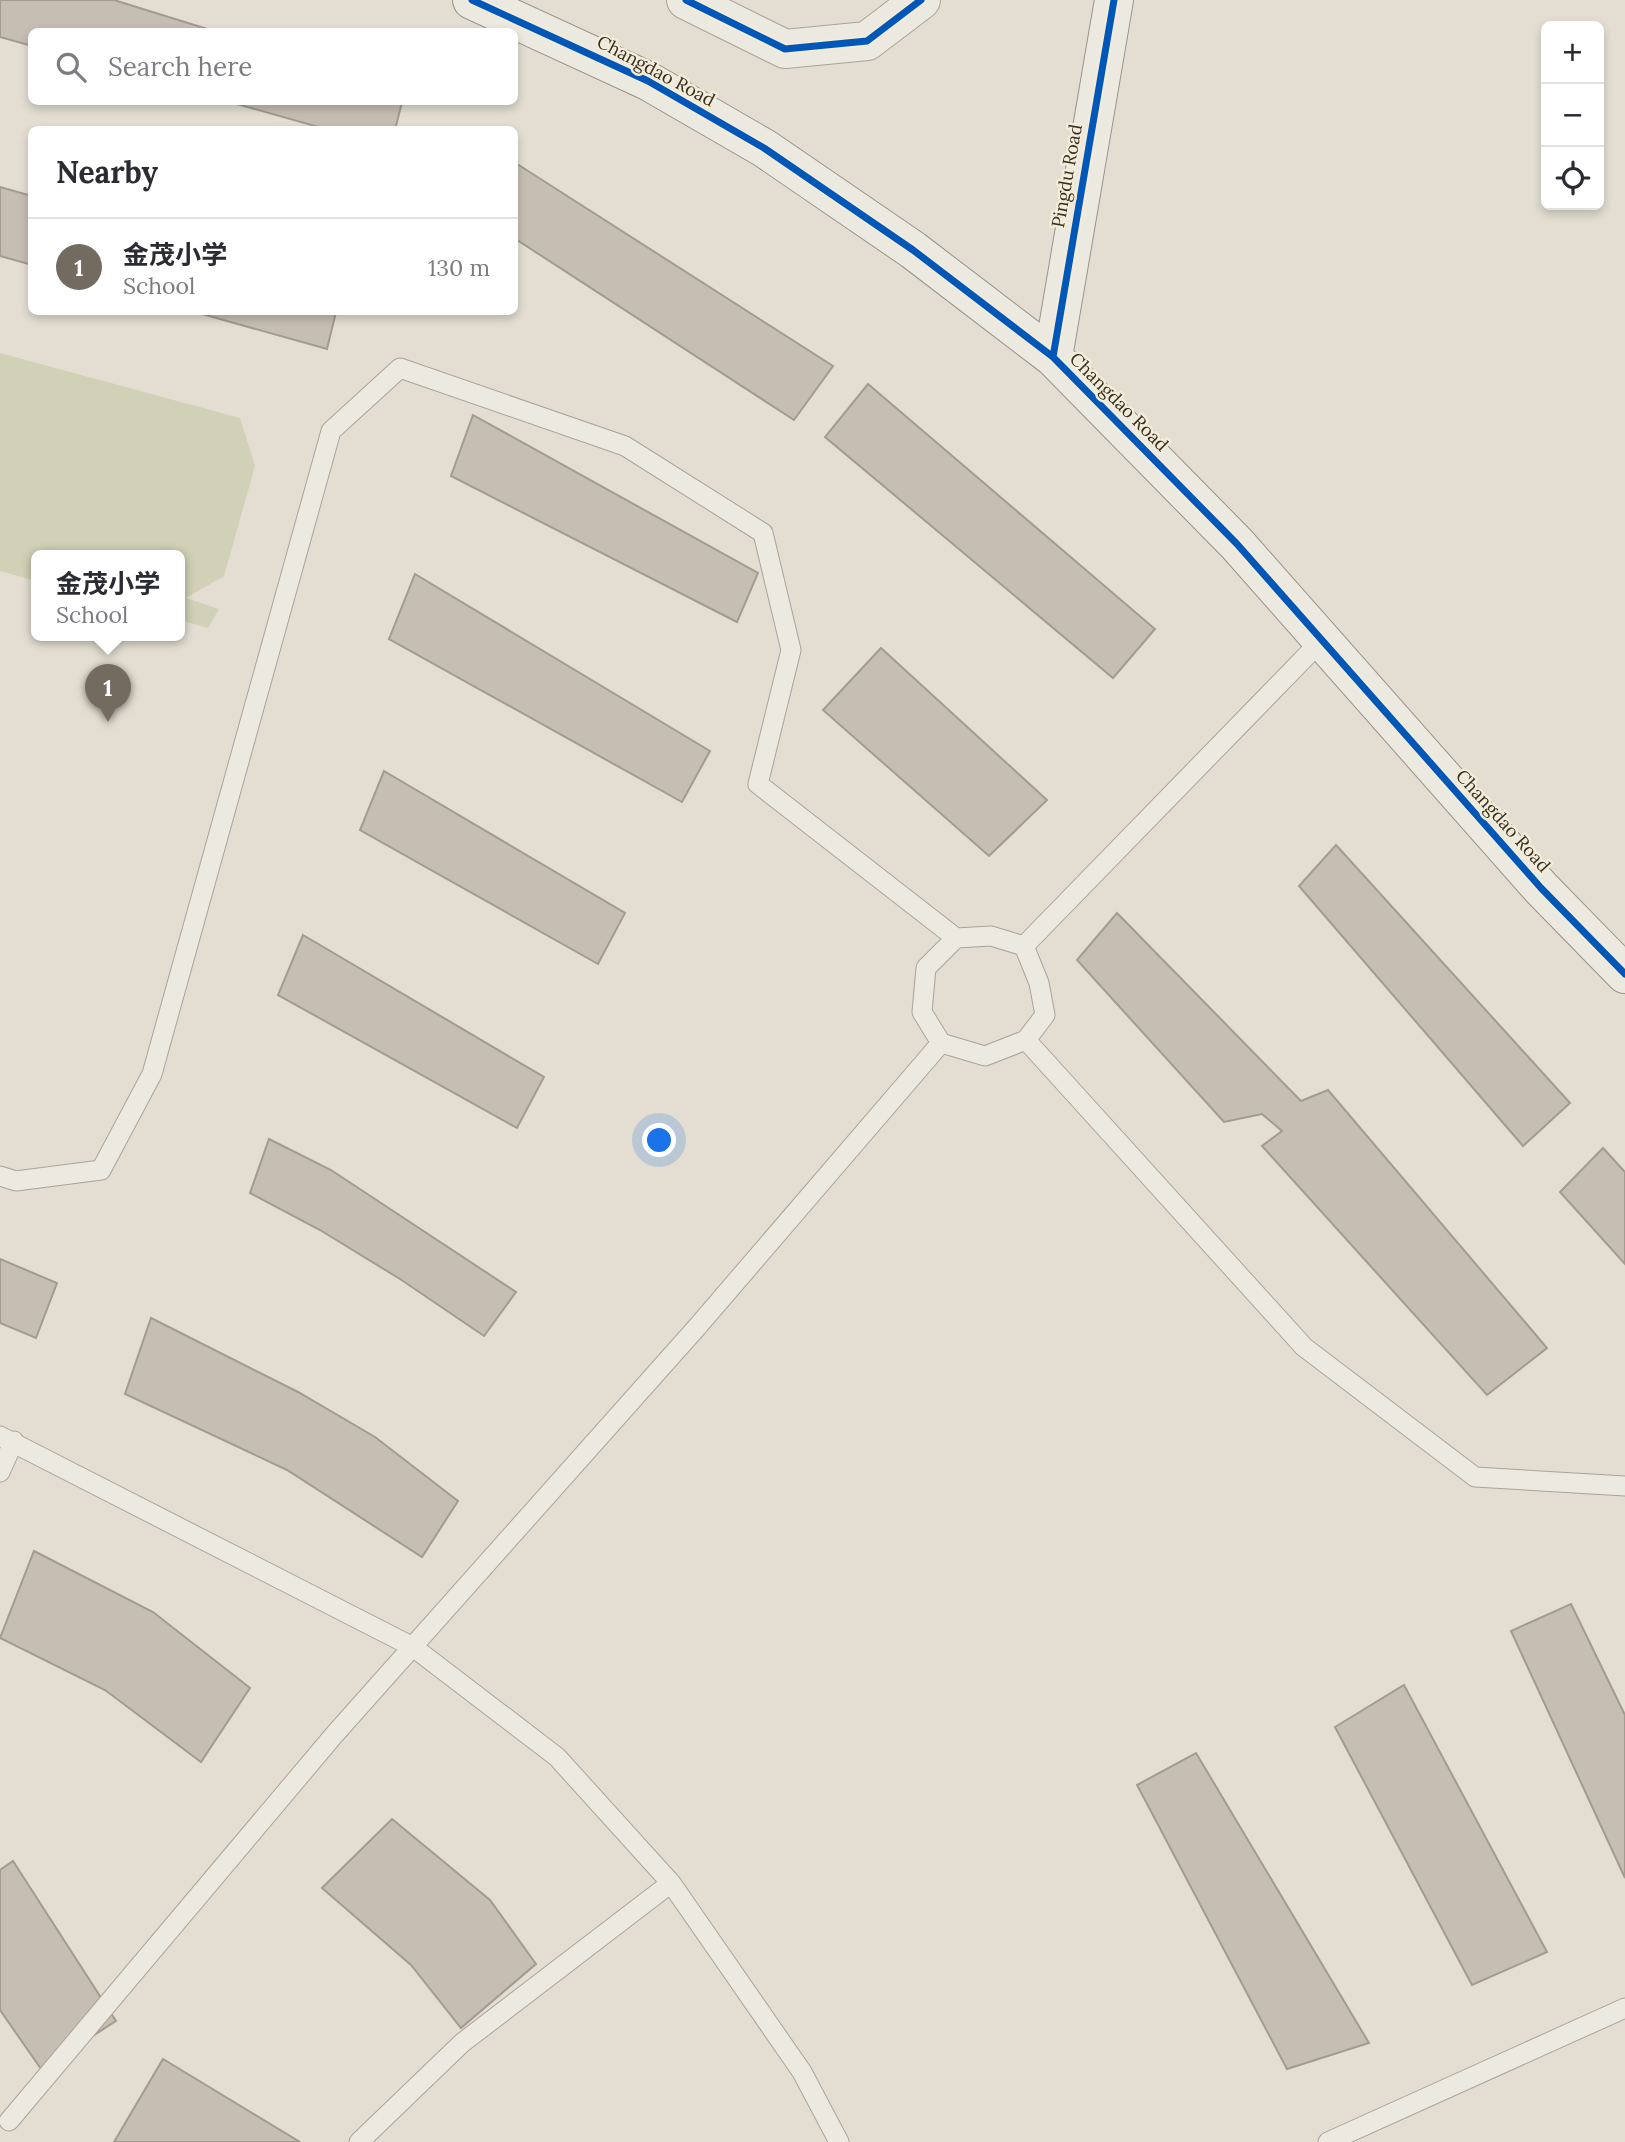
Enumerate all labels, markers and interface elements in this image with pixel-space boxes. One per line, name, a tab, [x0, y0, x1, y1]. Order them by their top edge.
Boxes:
map controls	[1541, 21, 1604, 210]
button: +	[1541, 21, 1604, 84]
search box	[28, 28, 518, 105]
street label: Changdao Road	[593, 30, 719, 111]
icon: search	[52, 48, 90, 86]
text: Search here	[108, 50, 252, 83]
button: −	[1541, 84, 1604, 147]
street label: Pingdu Road	[1046, 122, 1087, 229]
button: locate	[1541, 147, 1604, 210]
text: Nearby	[56, 153, 158, 191]
text: 金茂小学	[123, 238, 227, 271]
text: 1	[74, 253, 84, 282]
text: 130 m	[428, 253, 490, 282]
text: School	[123, 271, 195, 300]
street label: Changdao Road	[1065, 347, 1174, 456]
popup	[31, 550, 185, 641]
text: 金茂小学	[56, 567, 160, 600]
text: School	[56, 600, 128, 629]
pin: 1	[85, 664, 131, 722]
street label: Changdao Road	[1451, 764, 1556, 877]
your location	[642, 1123, 676, 1157]

